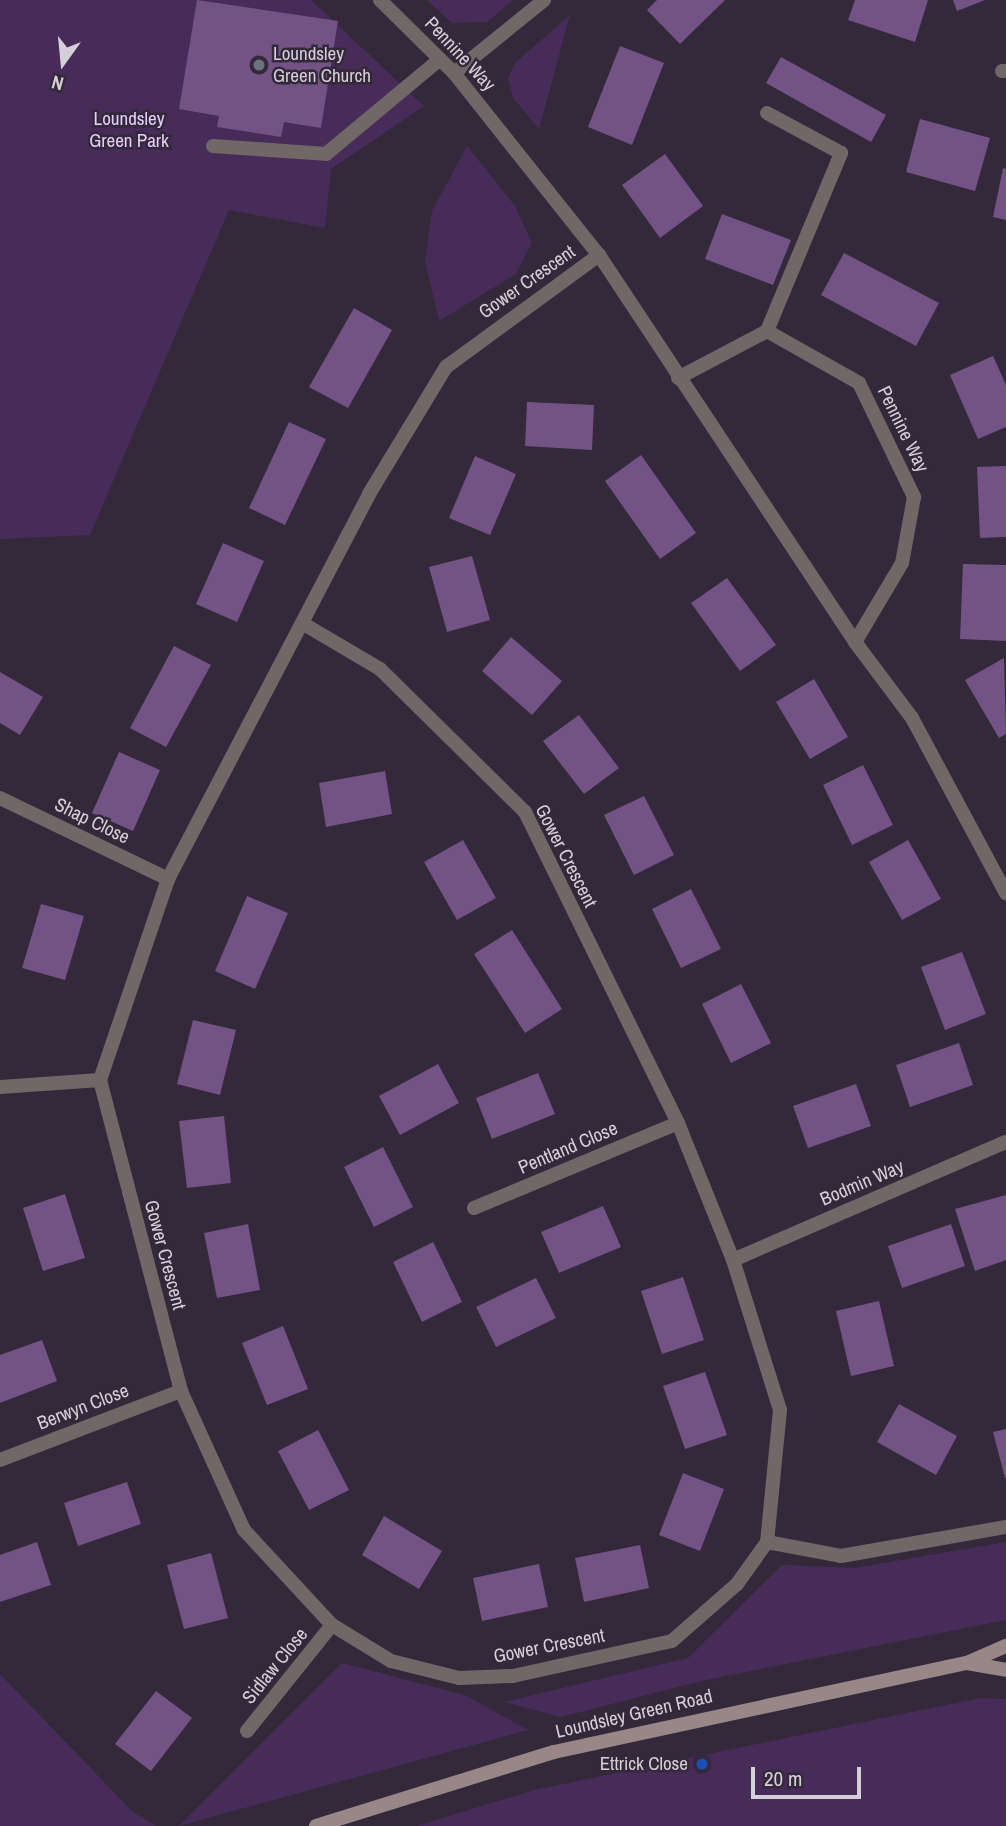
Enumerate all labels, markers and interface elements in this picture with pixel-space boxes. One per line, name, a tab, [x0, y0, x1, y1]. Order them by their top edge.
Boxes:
street label: Pennine Way	[420, 12, 500, 96]
north arrow	[28, 28, 98, 98]
place label: Loundsley Green Church	[273, 43, 371, 87]
marker: Loundsley Green Church	[251, 57, 267, 73]
text: N	[49, 69, 66, 97]
park label: Loundsley Green Park	[89, 108, 169, 152]
street label: Gower Crescent	[474, 240, 580, 324]
street label: Pennine Way	[872, 382, 934, 476]
street label: Shap Close	[51, 793, 133, 849]
street label: Gower Crescent	[530, 801, 602, 911]
street label: Pentland Close	[515, 1117, 621, 1179]
street label: Bodmin Way	[817, 1155, 907, 1211]
street label: Gower Crescent	[139, 1198, 191, 1312]
street label: Berwyn Close	[34, 1379, 132, 1435]
street label: Sidlaw Close	[238, 1623, 312, 1709]
street label: Gower Crescent	[492, 1624, 606, 1668]
street label: Loundsley Green Road	[553, 1685, 715, 1743]
scale bar	[754, 1752, 864, 1796]
place label: Ettrick Close	[600, 1753, 688, 1775]
marker: Ettrick Close	[694, 1756, 710, 1772]
text: 20 m	[764, 1764, 802, 1793]

